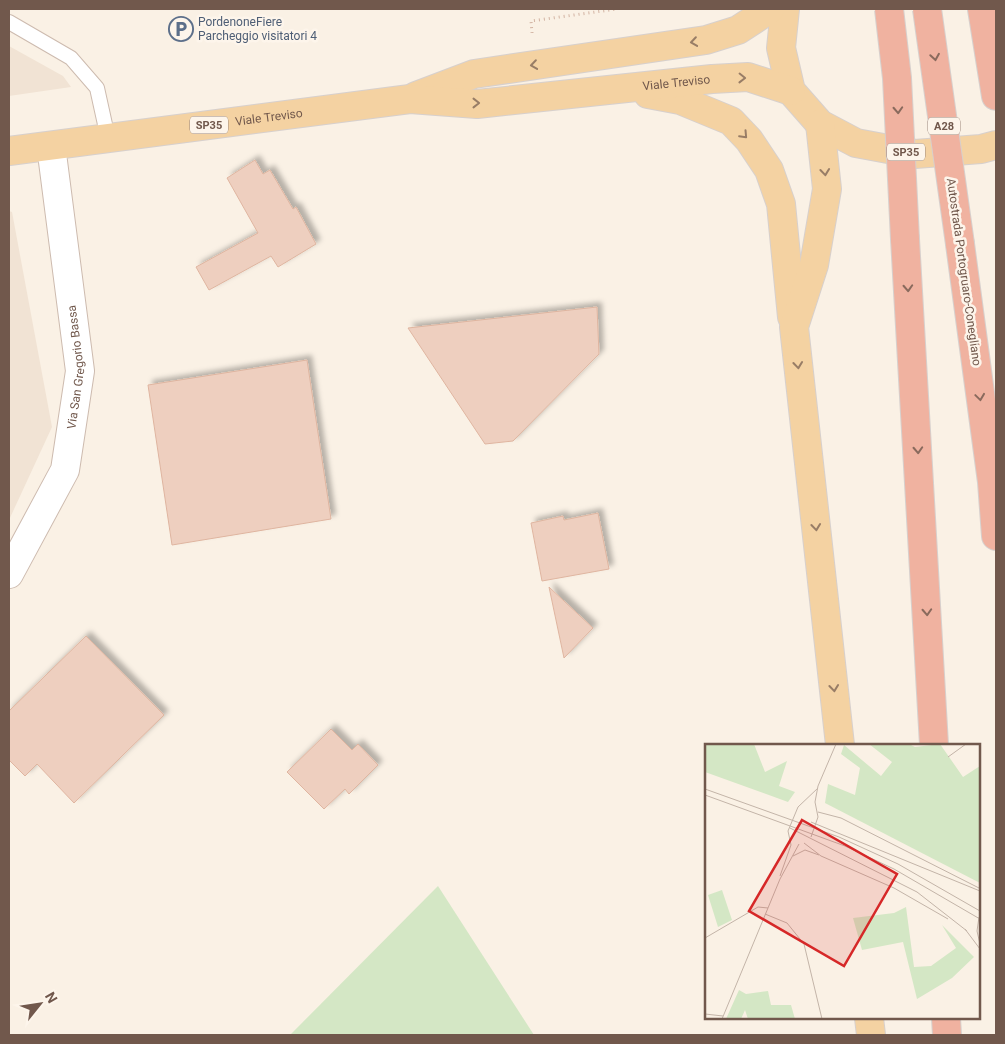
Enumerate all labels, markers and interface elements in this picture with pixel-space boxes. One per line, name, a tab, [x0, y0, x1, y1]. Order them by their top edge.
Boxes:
place label: PordenoneFiere Parcheggio visitatori 4	[198, 15, 317, 43]
parking icon: PordenoneFiere Parcheggio visitatori 4	[168, 16, 194, 42]
one-way arrow	[690, 36, 699, 46]
one-way arrow	[929, 53, 939, 61]
one-way arrow	[529, 60, 538, 70]
street label: Viale Treviso	[642, 72, 711, 93]
one-way arrow	[738, 73, 746, 83]
one-way arrow	[472, 98, 480, 109]
street label: Viale Treviso	[234, 106, 304, 129]
one-way arrow	[893, 106, 904, 114]
road number: SP35	[190, 116, 228, 134]
road number: A28	[928, 118, 960, 134]
one-way arrow	[738, 130, 747, 139]
road number: SP35	[887, 144, 925, 160]
one-way arrow	[819, 169, 830, 177]
street label: Autostrada Portogruaro-Conegliano	[944, 177, 984, 367]
one-way arrow	[903, 284, 914, 292]
street label: Via San Gregorio Bassa	[64, 304, 87, 430]
one-way arrow	[792, 362, 803, 370]
one-way arrow	[975, 392, 985, 401]
one-way arrow	[912, 446, 923, 454]
one-way arrow	[810, 523, 821, 531]
one-way arrow	[921, 608, 932, 616]
one-way arrow	[828, 685, 839, 693]
inset map	[705, 744, 980, 1019]
north arrow	[15, 979, 65, 1029]
text: N	[42, 989, 61, 1006]

